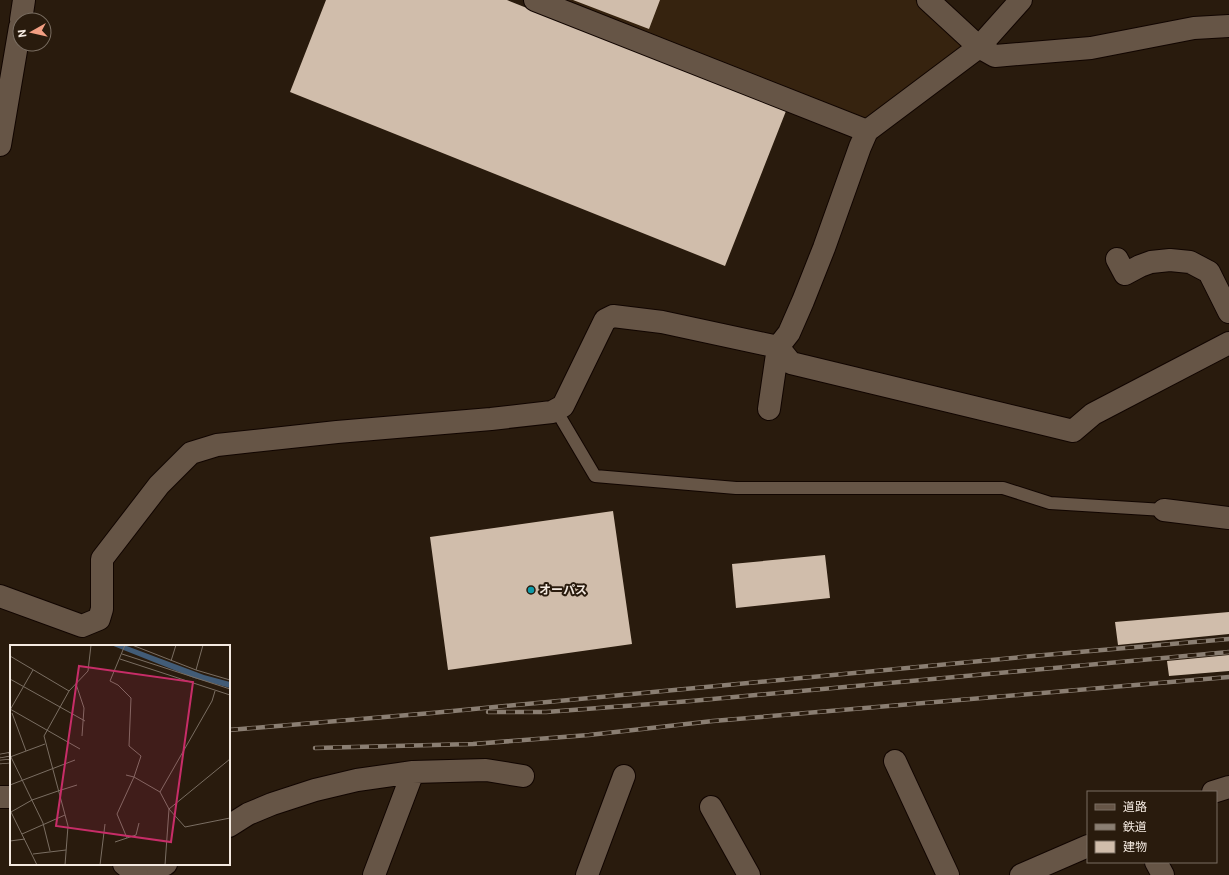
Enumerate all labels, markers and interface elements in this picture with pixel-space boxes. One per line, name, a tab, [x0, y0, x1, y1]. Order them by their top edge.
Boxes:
north arrow	[12, 12, 52, 52]
text: N	[16, 28, 30, 38]
place label: オーパス	[539, 583, 587, 597]
marker: オーパス	[526, 585, 536, 595]
inset map	[10, 645, 230, 865]
legend	[1087, 791, 1217, 863]
text: 道路	[1123, 800, 1147, 814]
text: 鉄道	[1123, 820, 1147, 834]
text: 建物	[1123, 840, 1147, 854]

